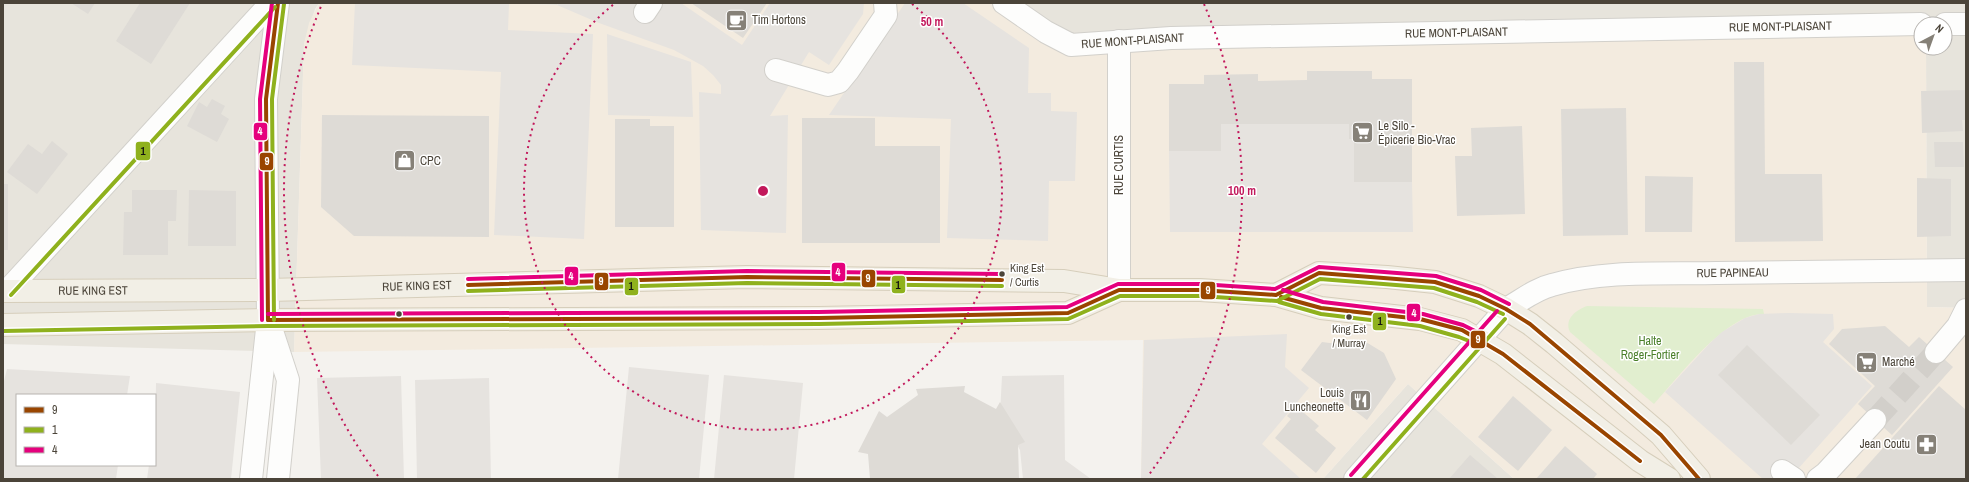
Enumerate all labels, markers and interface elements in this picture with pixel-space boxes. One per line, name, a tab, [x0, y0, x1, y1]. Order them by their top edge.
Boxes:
cafe icon: Tim Hortons	[723, 7, 749, 33]
place label: Tim Hortons	[752, 12, 806, 28]
text: 50 m	[921, 14, 943, 30]
north arrow	[1913, 16, 1953, 56]
street label: RUE MONT-PLAISANT	[1729, 18, 1832, 36]
text: N	[1933, 21, 1947, 36]
street label: RUE MONT-PLAISANT	[1405, 24, 1508, 42]
street label: RUE MONT-PLAISANT	[1081, 30, 1184, 52]
place label: Le Silo - Épicerie Bio-Vrac	[1378, 118, 1455, 148]
supermarket icon: Le Silo - Épicerie Bio-Vrac	[1350, 120, 1376, 146]
line badge: 4	[253, 122, 268, 141]
text: 4	[257, 124, 263, 138]
street label: RUE CURTIS	[1111, 135, 1127, 195]
line badge: 1	[135, 141, 151, 161]
text: 1	[140, 144, 146, 158]
shop icon: CPC	[392, 148, 418, 174]
line badge: 9	[259, 152, 274, 171]
place label: CPC	[420, 153, 441, 169]
text: 9	[264, 154, 270, 168]
text: 100 m	[1228, 183, 1256, 199]
centre of rings	[756, 184, 770, 198]
place label: King Est / Curtis	[1010, 261, 1045, 289]
line badge: 4	[831, 262, 846, 282]
street label: RUE PAPINEAU	[1696, 264, 1769, 281]
text: 4	[835, 265, 841, 279]
line badge: 4	[564, 266, 579, 286]
text: 4	[568, 269, 574, 283]
line badge: 9	[861, 269, 876, 288]
marker: King Est / Curtis	[997, 269, 1007, 279]
text: 9	[865, 271, 871, 285]
line badge: 9	[594, 272, 609, 291]
text: 9	[598, 274, 604, 288]
line badge: 1	[891, 275, 906, 294]
street label: RUE KING EST	[382, 277, 452, 295]
line badge: 1	[624, 277, 639, 296]
text: 1	[895, 278, 901, 292]
text: 1	[628, 279, 634, 293]
line badge: 9	[1200, 281, 1216, 300]
street label: RUE KING EST	[58, 283, 128, 299]
text: 9	[1205, 283, 1211, 297]
line badge: 4	[1406, 303, 1421, 322]
text: 4	[1411, 306, 1417, 320]
unlabelled marker	[394, 309, 404, 319]
marker: King Est / Murray	[1344, 312, 1354, 322]
line badge: 1	[1372, 312, 1387, 331]
text: 1	[1377, 314, 1383, 328]
place label: King Est / Murray	[1332, 322, 1367, 350]
line badge: 9	[1470, 330, 1486, 349]
text: 9	[1475, 332, 1481, 346]
park label: Halte Roger-Fortier	[1621, 333, 1680, 363]
supermarket icon: Marché	[1854, 349, 1880, 375]
place label: Marché	[1882, 354, 1915, 370]
place label: Louis Luncheonette	[1284, 385, 1344, 415]
restaurant icon: Louis Luncheonette	[1347, 387, 1373, 413]
legend	[16, 394, 156, 466]
text: 9	[52, 402, 57, 418]
text: 1	[52, 422, 58, 438]
pharmacy icon: Jean Coutu	[1913, 431, 1939, 457]
place label: Jean Coutu	[1860, 436, 1910, 452]
text: 4	[52, 442, 58, 458]

